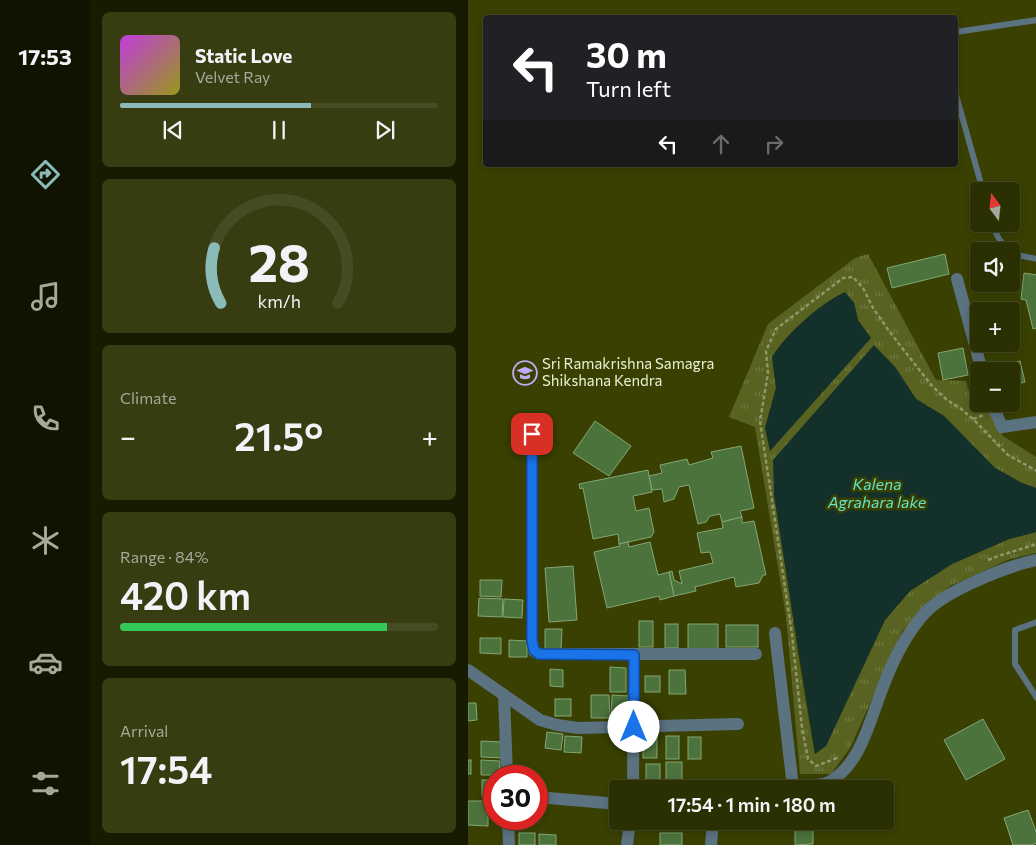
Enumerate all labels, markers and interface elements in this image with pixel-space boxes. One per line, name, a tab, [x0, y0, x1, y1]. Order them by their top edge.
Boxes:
text: 30 m	[586, 32, 667, 75]
icon: left	[503, 35, 568, 100]
text: 17:53	[18, 43, 72, 70]
text: Static Love	[195, 44, 292, 67]
text: Velvet Ray	[195, 67, 270, 86]
text: Turn left	[586, 75, 671, 102]
icon: previous	[159, 116, 187, 144]
icon: pause	[265, 116, 293, 144]
icon: next	[371, 116, 399, 144]
icon: left	[654, 130, 682, 158]
icon: ahead	[707, 130, 735, 158]
icon: right	[760, 130, 788, 158]
icon: directions	[28, 157, 63, 192]
north arrow	[970, 182, 1020, 232]
map controls	[970, 182, 1020, 412]
text: 28	[248, 229, 310, 293]
button: sound	[970, 242, 1020, 292]
icon: music	[28, 279, 63, 314]
text: km/h	[257, 290, 301, 312]
button: +	[970, 302, 1020, 352]
place label: Sri Ramakrishna Samagra Shikshana Kendra	[542, 354, 714, 389]
school or university icon: Sri Ramakrishna Samagra Shikshana Kendra	[512, 360, 538, 386]
button: −	[970, 362, 1020, 412]
text: Climate	[120, 388, 176, 407]
icon: phone	[28, 401, 63, 436]
text: 21.5°	[234, 412, 323, 459]
pin	[511, 413, 553, 455]
text: −	[120, 419, 136, 453]
text: +	[422, 419, 438, 453]
icon: arrive	[518, 420, 546, 448]
water label: Kalena Agrahara lake	[827, 474, 927, 511]
icon: climate	[28, 523, 63, 558]
text: Range · 84%	[120, 547, 208, 566]
text: 420 km	[120, 571, 251, 618]
icon: car	[28, 645, 63, 680]
position arrow	[607, 700, 659, 752]
text: Arrival	[120, 721, 168, 740]
text: 17:54	[120, 745, 212, 792]
speed limit sign: 30	[483, 765, 548, 830]
icon: filters	[28, 766, 63, 801]
text: 17:54 · 1 min · 180 m	[667, 793, 836, 816]

